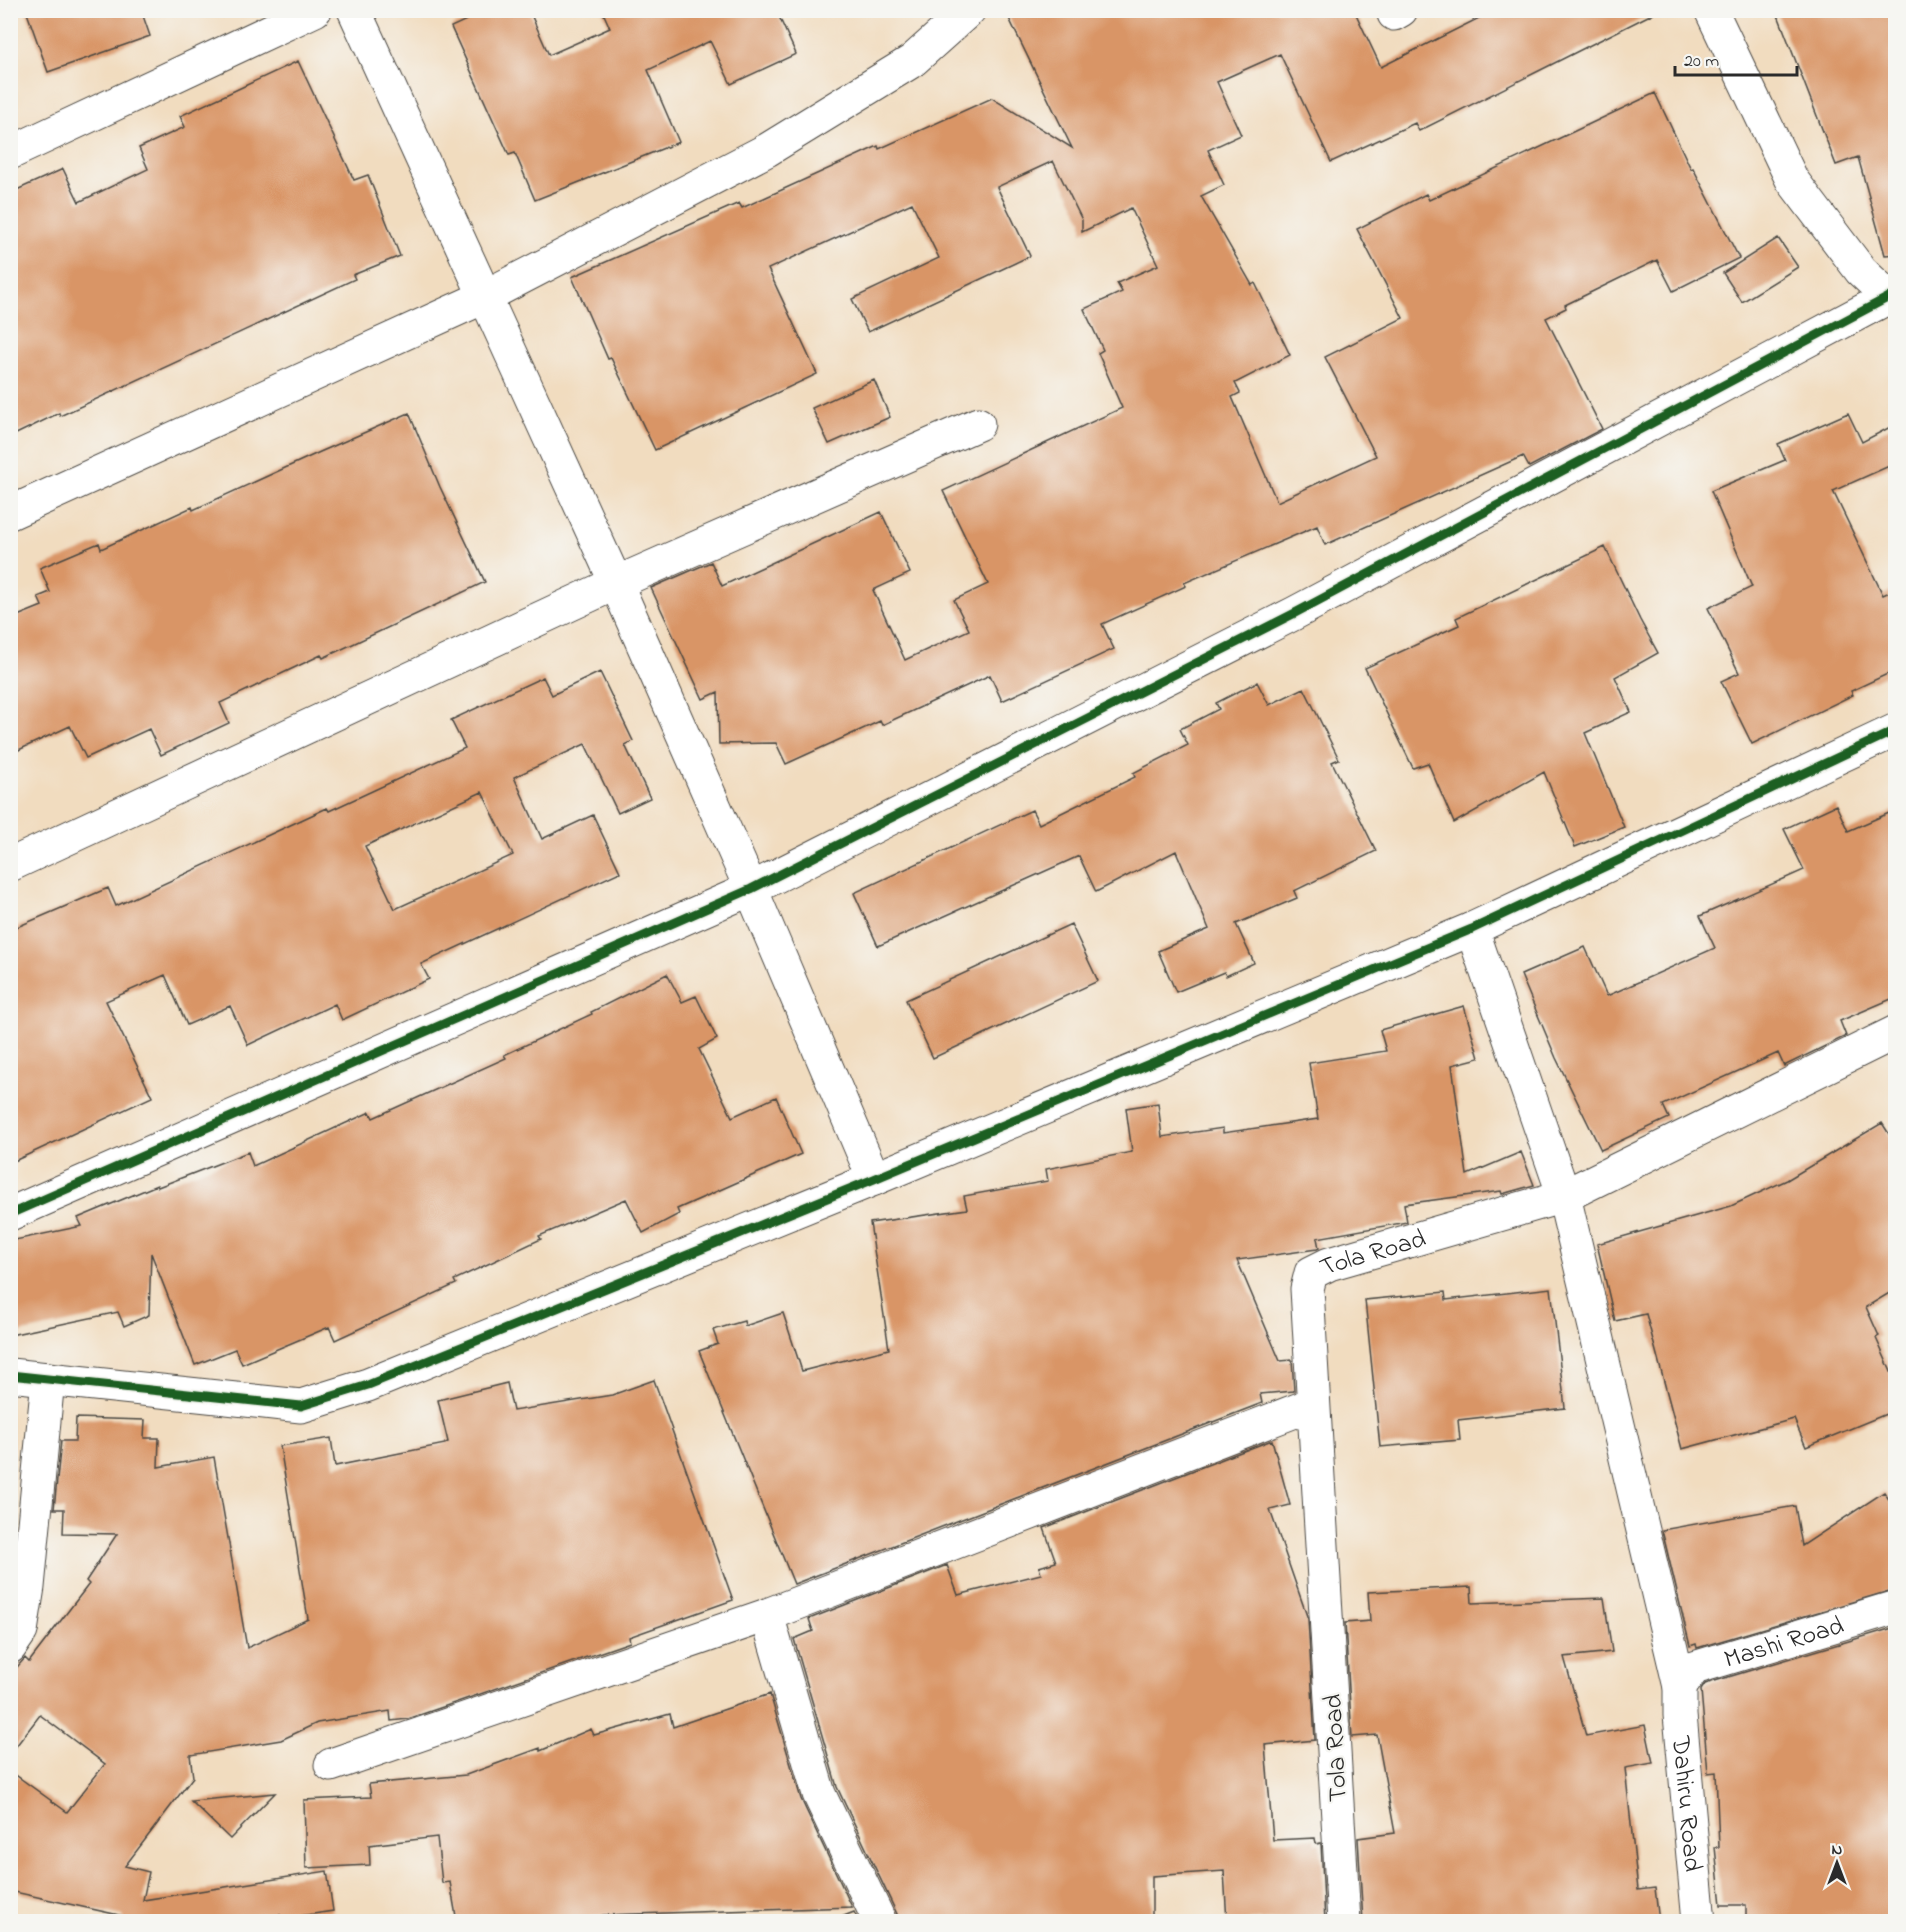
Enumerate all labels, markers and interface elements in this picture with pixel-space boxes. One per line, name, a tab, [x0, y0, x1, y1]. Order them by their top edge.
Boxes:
scale bar	[1675, 39, 1796, 77]
text: 20 m	[1684, 49, 1719, 75]
street label: Tola Road	[1314, 1221, 1431, 1288]
street label: Mashi Road	[1720, 1608, 1849, 1680]
street label: Tola Road	[1315, 1693, 1359, 1803]
street label: Dahiru Road	[1660, 1733, 1710, 1874]
north arrow	[1807, 1833, 1867, 1893]
text: N	[1832, 1838, 1843, 1862]

